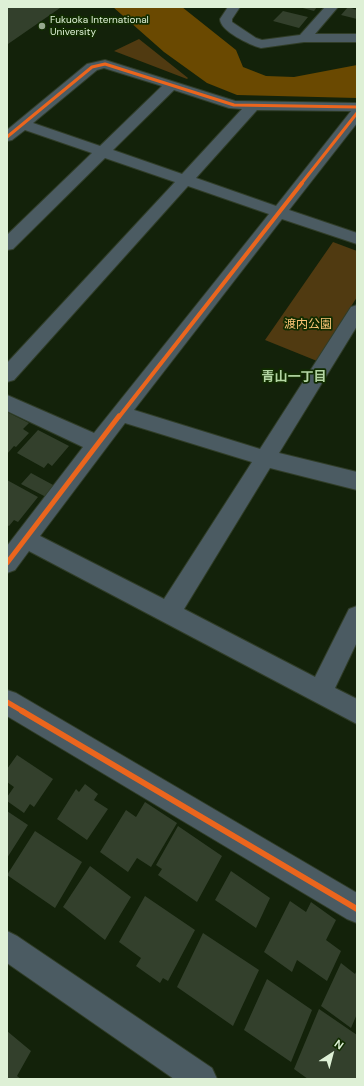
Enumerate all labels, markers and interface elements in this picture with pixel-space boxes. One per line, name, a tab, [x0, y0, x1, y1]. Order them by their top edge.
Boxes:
place label: Fukuoka International University	[50, 14, 149, 38]
marker: Fukuoka International University	[37, 21, 47, 31]
park label: 渡内公園	[284, 318, 332, 332]
district label: 青山一丁目	[262, 370, 326, 386]
north arrow	[312, 1034, 352, 1074]
text: N	[332, 1036, 346, 1052]

